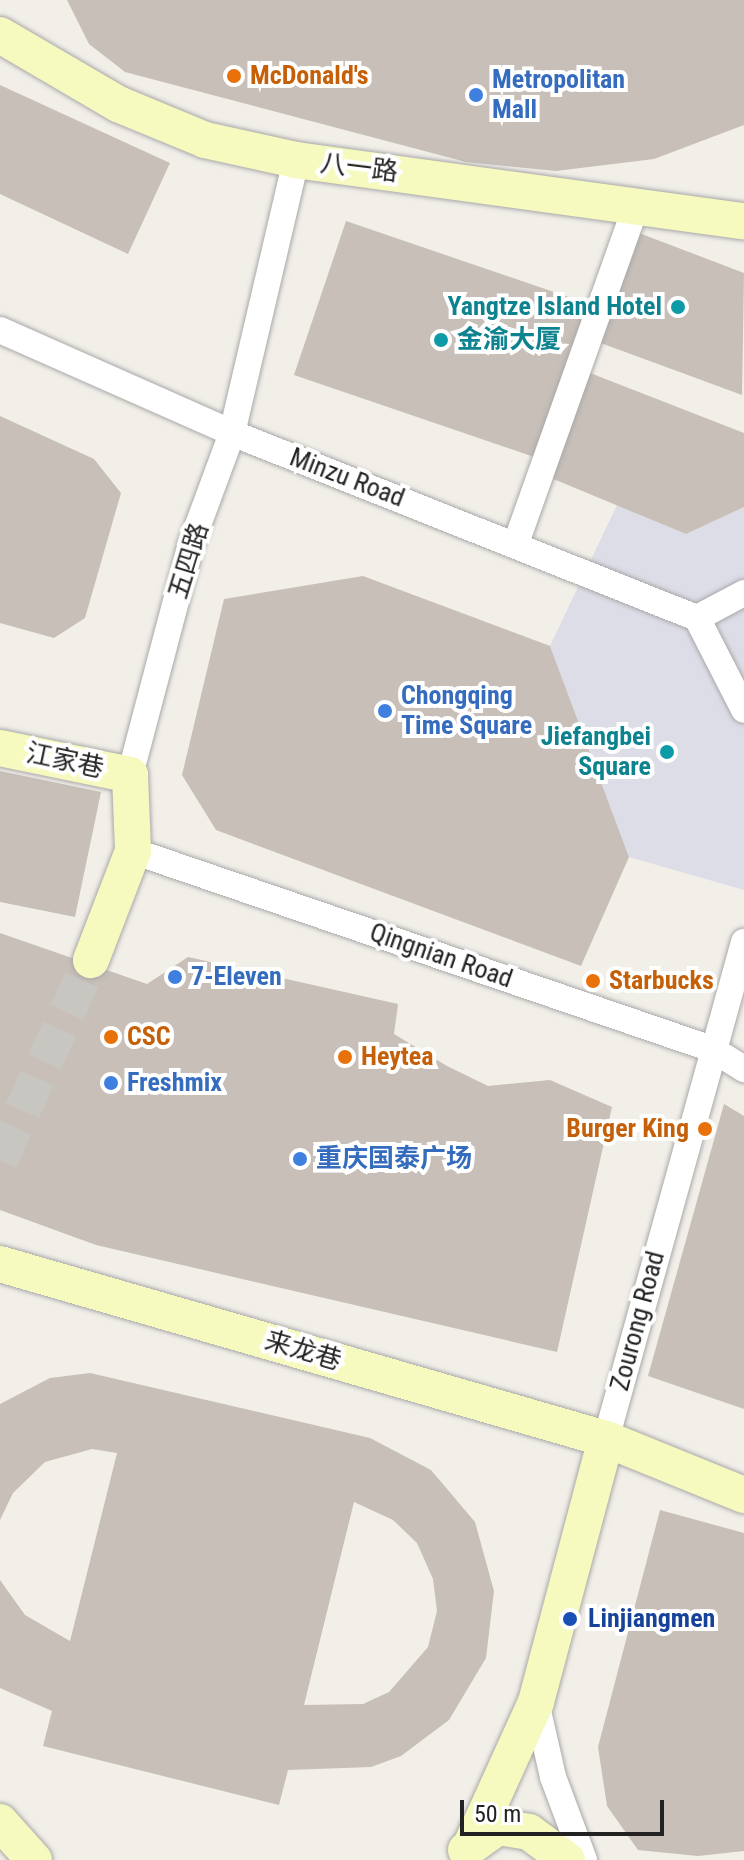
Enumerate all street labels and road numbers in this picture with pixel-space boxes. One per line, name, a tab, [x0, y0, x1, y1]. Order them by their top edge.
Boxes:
street label: 八一路	[318, 148, 400, 188]
street label: Minzu Road	[285, 442, 409, 514]
street label: 五四路	[163, 519, 215, 603]
street label: 江家巷	[24, 738, 106, 784]
street label: Qingnian Road	[366, 917, 516, 995]
street label: Zourong Road	[604, 1248, 672, 1394]
street label: 来龙巷	[261, 1325, 345, 1377]

